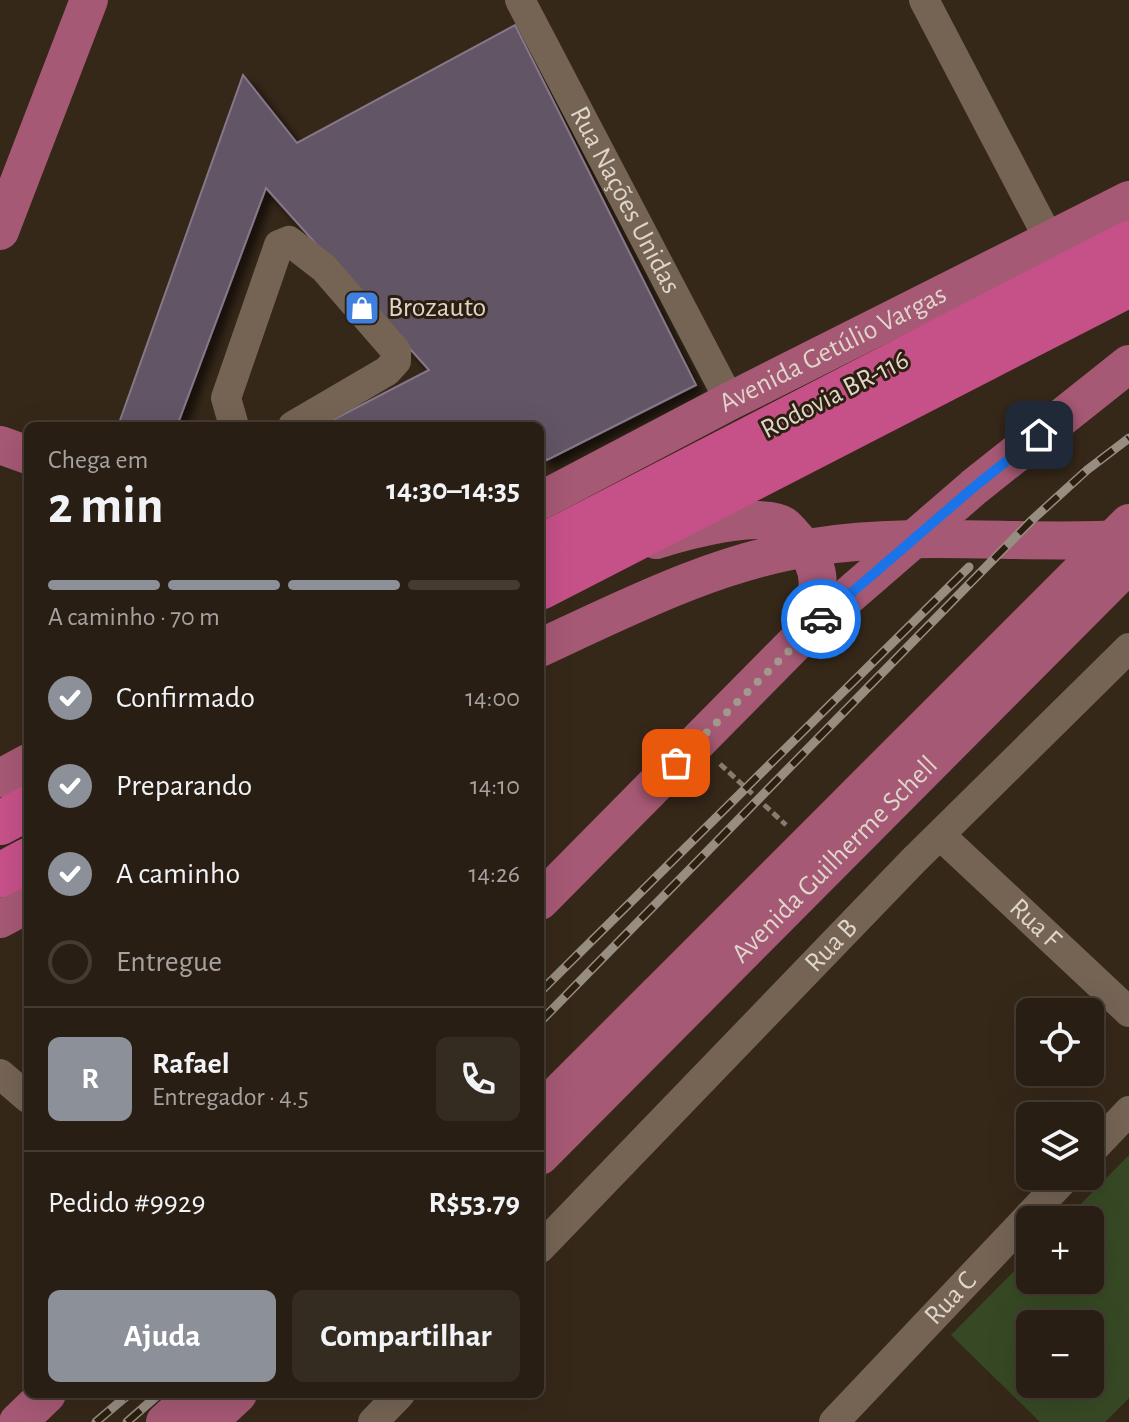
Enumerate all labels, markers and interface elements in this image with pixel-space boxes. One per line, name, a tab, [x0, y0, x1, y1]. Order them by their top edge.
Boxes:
street label: Rua Nações Unidas	[564, 102, 685, 298]
street label: Avenida Getúlio Vargas	[715, 280, 951, 418]
shop icon: Brozauto	[343, 289, 381, 327]
place label: Brozauto	[388, 294, 486, 322]
street label: Rodovia BR-116	[756, 346, 914, 444]
pin	[1005, 401, 1073, 469]
icon: home	[1017, 413, 1061, 457]
text: Chega em	[48, 447, 148, 473]
text: 14:30–14:35	[386, 475, 520, 505]
text: 2 min	[48, 480, 163, 532]
courier	[781, 579, 861, 659]
icon: car	[799, 597, 843, 641]
text: A caminho · 70 m	[48, 604, 220, 630]
icon: check	[48, 676, 92, 720]
text: Confirmado	[116, 683, 255, 713]
text: 14:00	[465, 685, 520, 711]
pin	[642, 729, 710, 797]
icon: bag	[654, 741, 698, 785]
street label: Avenida Guilherme Schell	[727, 751, 943, 968]
icon: check	[48, 764, 92, 808]
text: Preparando	[116, 771, 252, 801]
text: 14:10	[470, 773, 520, 799]
icon: check	[48, 852, 92, 896]
text: A caminho	[116, 859, 240, 889]
text: 14:26	[469, 861, 520, 887]
street label: Rua F	[1004, 893, 1067, 955]
street label: Rua B	[800, 914, 863, 978]
text: Entregue	[116, 947, 222, 977]
map controls	[1016, 998, 1104, 1398]
button: locate	[1016, 998, 1104, 1086]
button: phone	[436, 1037, 520, 1121]
text: Rafael	[152, 1049, 230, 1079]
text: R	[81, 1064, 99, 1094]
text: Entregador · 4.5	[152, 1084, 309, 1110]
button: layers	[1016, 1102, 1104, 1190]
text: Pedido #9929	[48, 1188, 206, 1218]
text: R$53.79	[429, 1188, 520, 1218]
button: +	[1016, 1206, 1104, 1294]
street label: Rua C	[920, 1267, 982, 1330]
button: Ajuda	[48, 1290, 276, 1382]
button: Compartilhar	[292, 1290, 520, 1382]
button: −	[1016, 1310, 1104, 1398]

